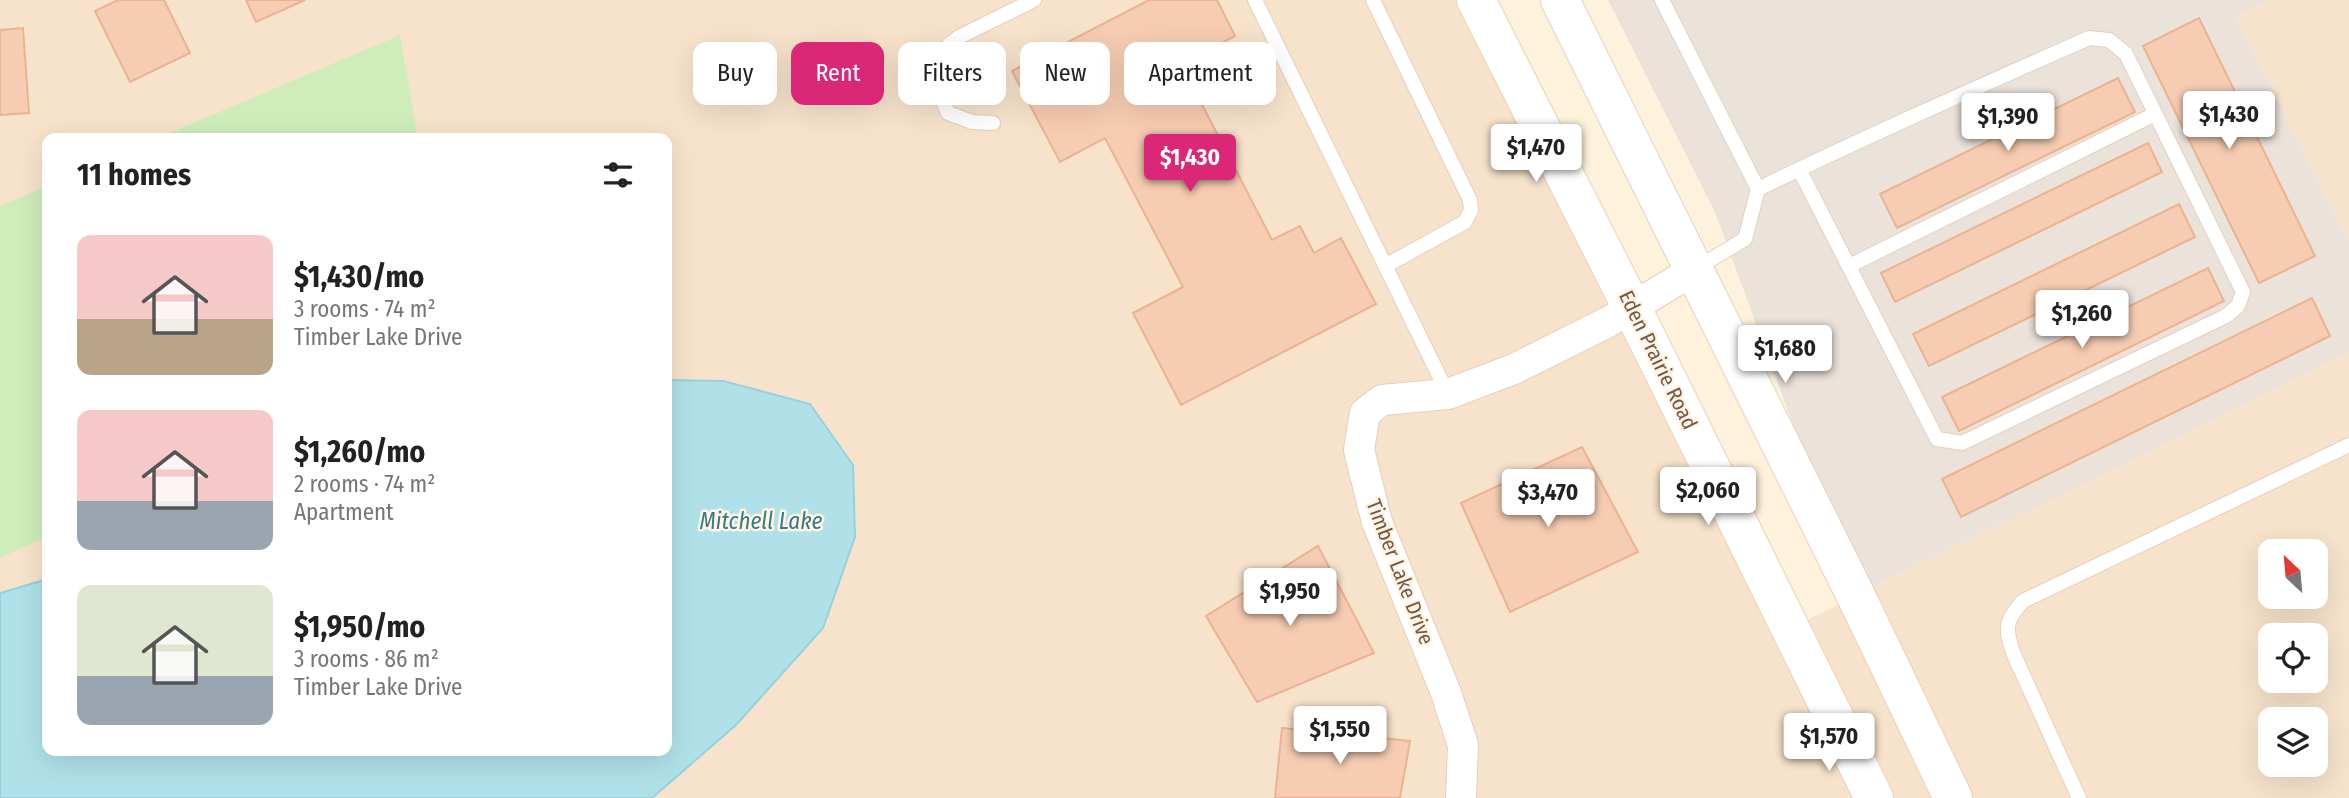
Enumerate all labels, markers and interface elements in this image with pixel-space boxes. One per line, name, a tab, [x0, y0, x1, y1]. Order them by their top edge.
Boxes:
chip: Buy	[693, 42, 777, 105]
chip: Rent	[791, 42, 884, 105]
chip: Filters	[898, 42, 1006, 105]
chip: New	[1020, 42, 1110, 105]
chip: Apartment	[1124, 42, 1276, 105]
pin: $1,430	[2172, 92, 2286, 151]
pin: $1,390	[1951, 94, 2065, 153]
text: $1,430	[2199, 100, 2259, 128]
text: $1,390	[1977, 102, 2039, 130]
pin: $1,470	[1479, 124, 1593, 184]
text: $1,470	[1507, 133, 1565, 161]
pin: $1,430	[1133, 134, 1247, 194]
text: $1,430	[1160, 143, 1220, 171]
icon: filters	[599, 156, 637, 194]
text: 11 homes	[77, 157, 191, 193]
text: $1,430/mo	[294, 259, 424, 295]
icon: home	[133, 263, 217, 347]
street label: Eden Prairie Road	[1613, 286, 1703, 434]
pin: $1,260	[2025, 290, 2139, 350]
text: 3 rooms · 74 m²	[294, 295, 436, 323]
text: $1,260	[2052, 299, 2112, 327]
text: Timber Lake Drive	[294, 323, 462, 351]
pin: $1,680	[1728, 326, 1842, 385]
text: $1,680	[1754, 334, 1816, 362]
text: $1,260/mo	[294, 434, 425, 470]
icon: home	[133, 438, 217, 522]
pin: $2,060	[1651, 468, 1765, 527]
text: 2 rooms · 74 m²	[294, 470, 435, 498]
pin: $3,470	[1491, 470, 1605, 529]
text: $2,060	[1676, 476, 1740, 504]
text: $3,470	[1518, 478, 1578, 506]
street label: Timber Lake Drive	[1360, 496, 1440, 648]
text: Apartment	[294, 498, 394, 526]
water label: Mitchell Lake	[699, 507, 823, 535]
north arrow	[2258, 539, 2328, 609]
map controls	[2258, 539, 2328, 777]
pin: $1,950	[1233, 568, 1347, 628]
text: $1,950	[1260, 577, 1320, 605]
text: $1,950/mo	[294, 609, 425, 645]
icon: home	[133, 613, 217, 697]
button: locate	[2258, 623, 2328, 693]
text: 3 rooms · 86 m²	[294, 645, 439, 673]
text: Timber Lake Drive	[294, 673, 462, 701]
pin: $1,550	[1283, 706, 1397, 766]
button: layers	[2258, 707, 2328, 777]
pin: $1,570	[1772, 714, 1886, 773]
text: $1,550	[1310, 715, 1370, 743]
text: $1,570	[1800, 722, 1858, 750]

